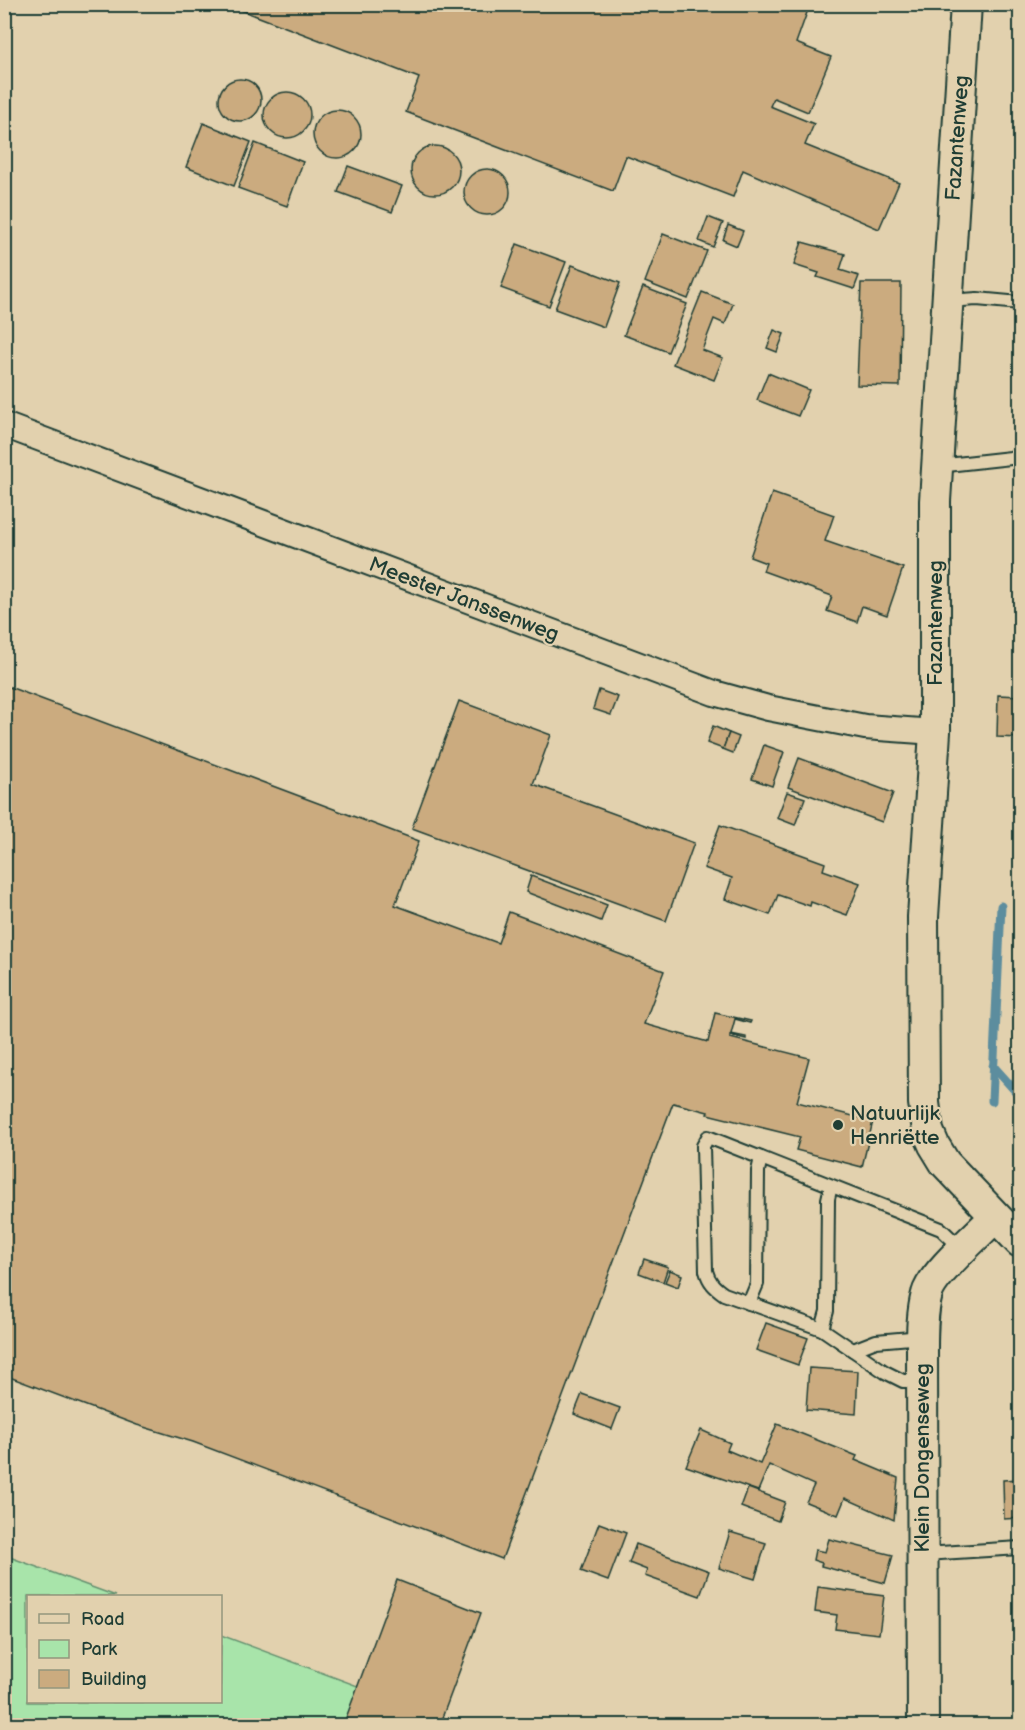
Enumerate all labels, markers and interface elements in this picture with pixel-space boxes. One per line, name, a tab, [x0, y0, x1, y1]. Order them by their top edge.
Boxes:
street label: Fazantenweg	[941, 74, 974, 202]
street label: Meester Janssenweg	[365, 552, 562, 647]
street label: Fazantenweg	[923, 560, 948, 686]
place label: Natuurlijk Henriëtte	[850, 1101, 941, 1150]
marker: Natuurlijk Henriëtte	[831, 1118, 845, 1132]
street label: Klein Dongenseweg	[910, 1363, 935, 1553]
legend	[27, 1595, 222, 1703]
text: Road	[81, 1609, 125, 1630]
text: Park	[81, 1639, 117, 1660]
text: Building	[81, 1669, 147, 1690]

